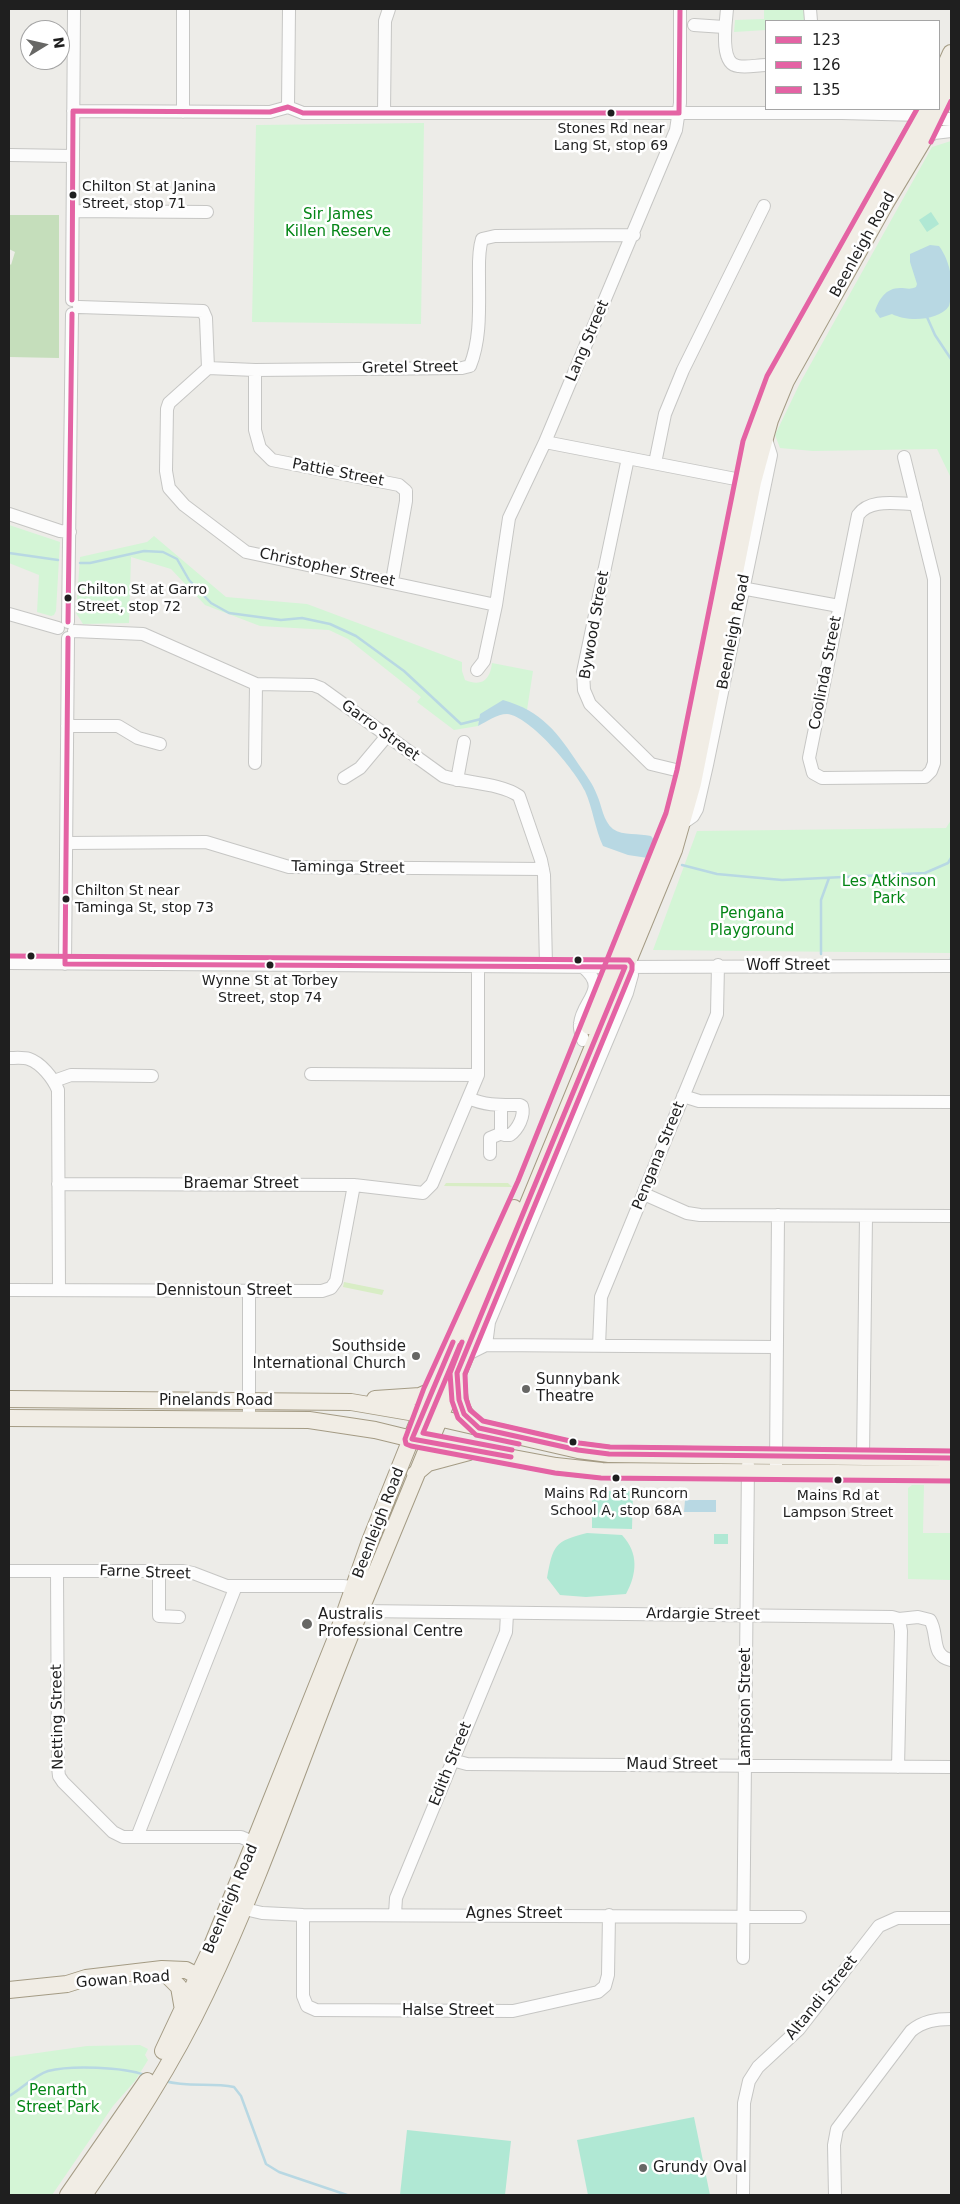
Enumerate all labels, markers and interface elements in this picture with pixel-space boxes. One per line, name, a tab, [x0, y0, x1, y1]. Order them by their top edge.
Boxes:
north arrow	[20, 20, 70, 70]
legend	[765, 20, 940, 110]
text: 123	[812, 31, 841, 49]
text: N	[50, 36, 68, 50]
text: 126	[812, 56, 841, 74]
text: 135	[812, 81, 841, 99]
marker: Stones Rd near Lang St, stop 69	[606, 108, 616, 118]
place label: Stones Rd near Lang St, stop 69	[554, 121, 668, 154]
place label: Chilton St at Janina Street, stop 71	[82, 179, 216, 212]
street label: Beenleigh Road	[827, 189, 899, 301]
marker: Chilton St at Janina Street, stop 71	[68, 190, 78, 200]
park label: Sir James Killen Reserve	[285, 206, 391, 241]
street label: Lang Street	[563, 297, 613, 385]
street label: Gretel Street	[362, 358, 458, 378]
street label: Pattie Street	[291, 455, 385, 491]
street label: Christopher Street	[258, 545, 396, 591]
street label: Bywood Street	[577, 569, 613, 681]
street label: Beenleigh Road	[714, 573, 754, 691]
place label: Chilton St at Garro Street, stop 72	[77, 582, 207, 614]
marker: Chilton St at Garro Street, stop 72	[63, 593, 73, 603]
street label: Coolinda Street	[806, 614, 846, 732]
street label: Garro Street	[337, 697, 423, 765]
street label: Taminga Street	[291, 858, 405, 878]
park label: Les Atkinson Park	[842, 873, 936, 908]
place label: Chilton St near Taminga St, stop 73	[75, 883, 214, 916]
marker: Chilton St near Taminga St, stop 73	[61, 894, 71, 904]
park label: Pengana Playground	[710, 905, 794, 940]
unlabelled marker	[26, 951, 36, 961]
unlabelled marker	[573, 955, 583, 965]
street label: Woff Street	[746, 957, 830, 975]
marker: Wynne St at Torbey Street, stop 74	[265, 960, 275, 970]
place label: Wynne St at Torbey Street, stop 74	[202, 973, 338, 1006]
street label: Pengana Street	[629, 1099, 689, 1213]
street label: Braemar Street	[183, 1175, 299, 1193]
street label: Dennistoun Street	[156, 1282, 292, 1300]
place label: Southside International Church	[252, 1338, 406, 1373]
marker: Southside International Church	[410, 1350, 422, 1362]
place label: Sunnybank Theatre	[536, 1371, 620, 1406]
marker: Sunnybank Theatre	[520, 1383, 532, 1395]
street label: Pinelands Road	[159, 1392, 273, 1410]
unlabelled marker	[568, 1437, 578, 1447]
street label: Beenleigh Road	[350, 1465, 408, 1581]
marker: Mains Rd at Runcorn School A, stop 68A	[611, 1473, 621, 1483]
marker: Mains Rd at Lampson Street	[833, 1475, 843, 1485]
place label: Mains Rd at Runcorn School A, stop 68A	[544, 1486, 688, 1518]
place label: Mains Rd at Lampson Street	[783, 1488, 893, 1520]
street label: Farne Street	[99, 1562, 191, 1584]
street label: Ardargie Street	[646, 1605, 760, 1625]
place label: Australis Professional Centre	[318, 1606, 463, 1641]
marker: Australis Professional Centre	[300, 1617, 314, 1631]
street label: Lampson Street	[737, 1648, 755, 1766]
street label: Netting Street	[48, 1664, 68, 1770]
street label: Edith Street	[426, 1719, 476, 1809]
street label: Maud Street	[626, 1756, 718, 1774]
street label: Beenleigh Road	[200, 1842, 262, 1956]
street label: Agnes Street	[466, 1905, 562, 1923]
street label: Altandi Street	[783, 1952, 861, 2044]
street label: Gowan Road	[75, 1968, 171, 1992]
street label: Halse Street	[402, 2002, 494, 2020]
park label: Penarth Street Park	[17, 2082, 99, 2117]
place label: Grundy Oval	[653, 2159, 747, 2177]
marker: Grundy Oval	[637, 2162, 649, 2174]

